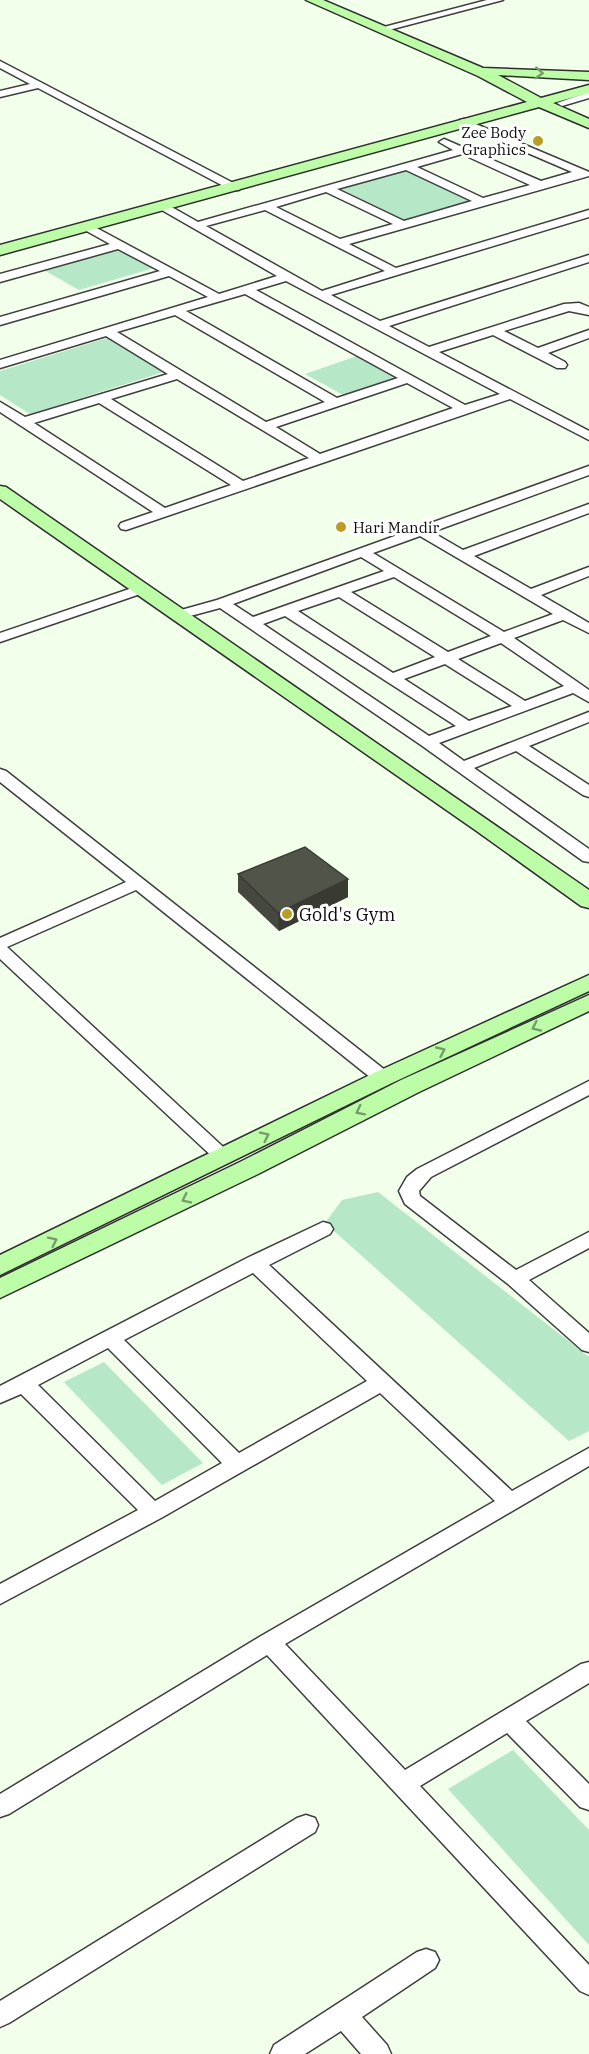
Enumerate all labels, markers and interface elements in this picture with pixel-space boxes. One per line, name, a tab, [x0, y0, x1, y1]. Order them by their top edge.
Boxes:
one-way arrow	[534, 67, 543, 80]
place label: Zee Body Graphics	[461, 123, 526, 159]
marker: Zee Body Graphics	[531, 134, 545, 148]
place label: Hari Mandir	[353, 518, 440, 537]
marker: Hari Mandir	[334, 520, 348, 534]
place label: Gold's Gym	[299, 903, 396, 926]
marker: Gold's Gym	[280, 907, 294, 921]
one-way arrow	[531, 1020, 542, 1032]
one-way arrow	[434, 1047, 445, 1059]
one-way arrow	[356, 1104, 366, 1115]
one-way arrow	[259, 1132, 270, 1144]
one-way arrow	[181, 1191, 192, 1203]
one-way arrow	[46, 1236, 57, 1248]

